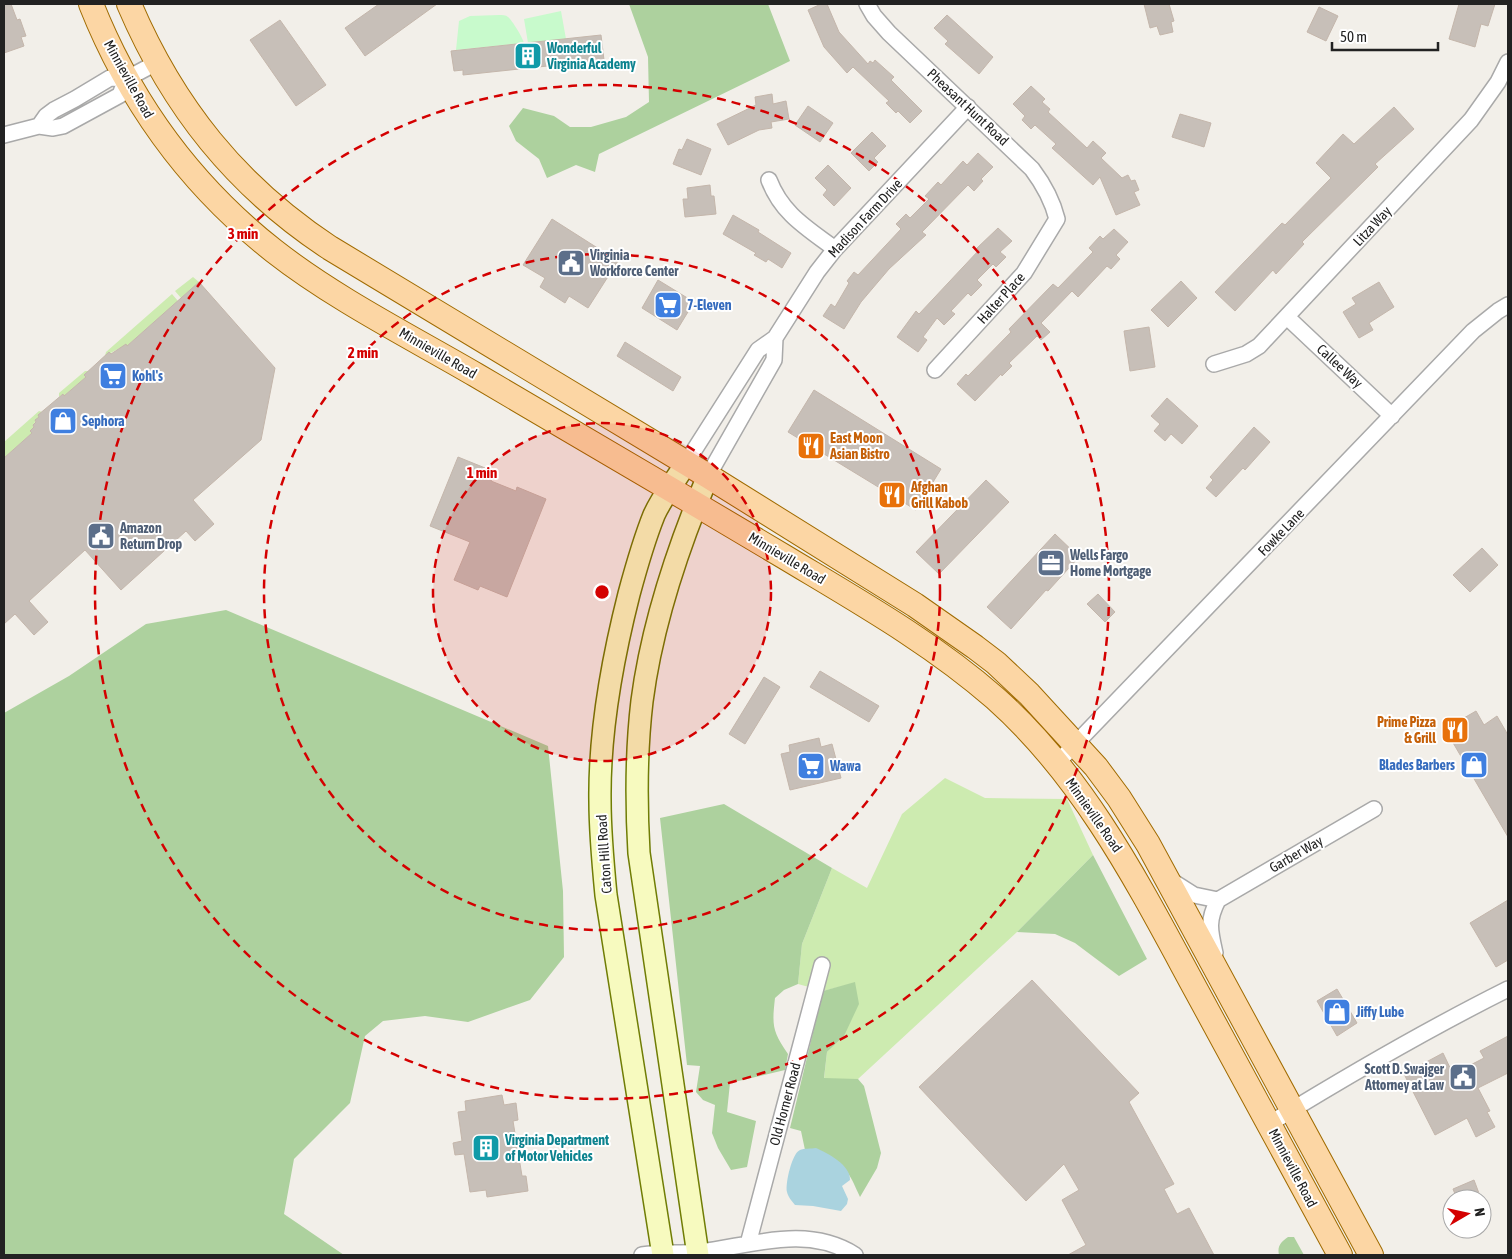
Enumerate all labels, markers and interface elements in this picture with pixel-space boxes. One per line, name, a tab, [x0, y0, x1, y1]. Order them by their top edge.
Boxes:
scale bar	[1332, 20, 1438, 52]
text: 50 m	[1340, 28, 1367, 45]
street label: Minnieville Road	[101, 37, 157, 121]
place label: Wonderful Virginia Academy	[546, 40, 636, 72]
building icon: Wonderful Virginia Academy	[513, 41, 543, 71]
street label: Pheasant Hunt Road	[924, 65, 1012, 149]
street label: Madison Farm Drive	[825, 176, 905, 260]
street label: Litza Way	[1350, 203, 1394, 249]
text: 3 min	[228, 225, 258, 242]
place label: Virginia Workforce Center	[589, 247, 679, 279]
public building icon: Virginia Workforce Center	[556, 248, 586, 278]
street label: Halter Place	[974, 269, 1028, 327]
supermarket icon: 7-Eleven	[653, 290, 683, 320]
place label: 7-Eleven	[687, 297, 732, 313]
street label: Minnieville Road	[396, 324, 480, 382]
street label: Callee Way	[1314, 341, 1366, 391]
text: 2 min	[348, 344, 378, 361]
supermarket icon: Kohl's	[98, 361, 128, 391]
place label: Kohl's	[132, 368, 163, 384]
shop icon: Sephora	[48, 406, 78, 436]
place label: Sephora	[82, 413, 125, 429]
place label: East Moon Asian Bistro	[829, 430, 890, 462]
restaurant icon: East Moon Asian Bistro	[796, 431, 826, 461]
text: 1 min	[467, 464, 497, 481]
place label: Afghan Grill Kabob	[910, 479, 968, 511]
restaurant icon: Afghan Grill Kabob	[877, 480, 907, 510]
street label: Fowke Lane	[1255, 505, 1307, 559]
place label: Amazon Return Drop	[119, 520, 183, 552]
public building icon: Amazon Return Drop	[86, 521, 116, 551]
street label: Minnieville Road	[746, 529, 828, 587]
place label: Wells Fargo Home Mortgage	[1069, 547, 1151, 579]
office icon: Wells Fargo Home Mortgage	[1036, 548, 1066, 578]
centre of rings	[593, 583, 611, 601]
place label: Prime Pizza & Grill	[1377, 714, 1436, 746]
restaurant icon: Prime Pizza & Grill	[1440, 715, 1470, 745]
shop icon: Blades Barbers	[1459, 750, 1489, 780]
supermarket icon: Wawa	[796, 751, 826, 781]
place label: Blades Barbers	[1379, 757, 1455, 773]
place label: Wawa	[829, 758, 861, 774]
street label: Minnieville Road	[1063, 775, 1125, 855]
street label: Caton Hill Road	[593, 814, 615, 894]
street label: Garber Way	[1266, 832, 1326, 876]
shop icon: Jiffy Lube	[1322, 997, 1352, 1027]
place label: Jiffy Lube	[1355, 1004, 1404, 1020]
street label: Old Horner Road	[766, 1061, 804, 1147]
place label: Scott D. Swajger Attorney at Law	[1364, 1061, 1445, 1093]
public building icon: Scott D. Swajger Attorney at Law	[1448, 1062, 1478, 1092]
street label: Minnieville Road	[1266, 1126, 1320, 1210]
place label: Virginia Department of Motor Vehicles	[504, 1132, 609, 1164]
building icon: Virginia Department of Motor Vehicles	[471, 1133, 501, 1163]
north arrow	[1442, 1189, 1492, 1239]
text: N	[1471, 1207, 1488, 1217]

